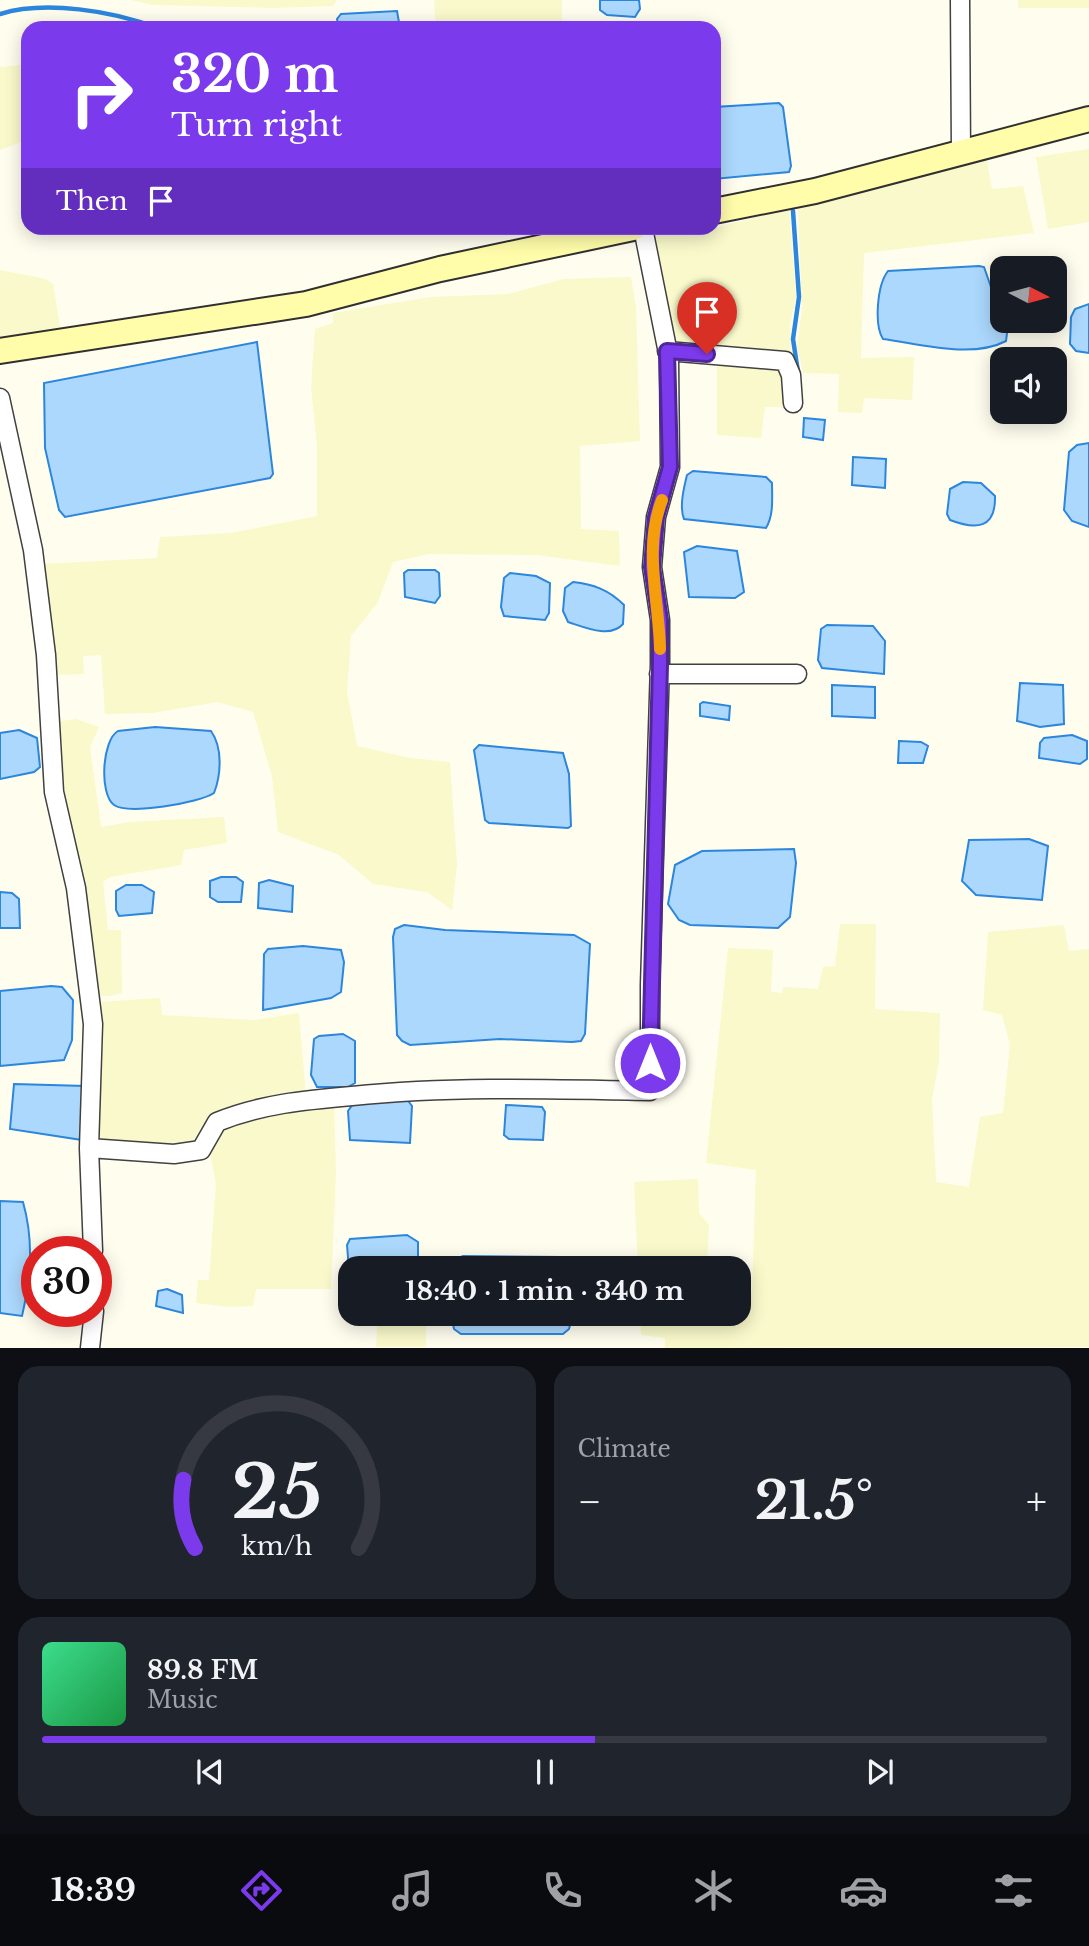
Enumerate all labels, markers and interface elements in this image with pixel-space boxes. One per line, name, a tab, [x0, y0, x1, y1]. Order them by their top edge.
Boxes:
text: 320 m	[171, 44, 338, 105]
icon: right	[56, 49, 147, 140]
text: Turn right	[171, 105, 342, 145]
icon: arrive	[142, 182, 180, 220]
text: Then	[56, 185, 128, 217]
north arrow	[990, 256, 1068, 332]
map controls	[990, 256, 1067, 424]
pin	[677, 282, 737, 354]
icon: arrive	[688, 293, 726, 331]
button: sound	[990, 347, 1067, 424]
position arrow	[613, 1026, 687, 1100]
speed limit sign: 30	[21, 1236, 112, 1327]
text: 18:40 · 1 min · 340 m	[405, 1275, 684, 1307]
text: Climate	[578, 1435, 671, 1463]
text: 25	[231, 1448, 322, 1539]
text: 21.5°	[755, 1469, 873, 1533]
text: −	[578, 1478, 602, 1525]
text: +	[1026, 1478, 1047, 1525]
text: km/h	[241, 1531, 312, 1562]
text: 89.8 FM	[147, 1654, 258, 1686]
text: Music	[147, 1686, 218, 1714]
icon: previous	[191, 1753, 229, 1791]
icon: pause	[526, 1753, 564, 1791]
icon: next	[861, 1753, 899, 1791]
icon: directions	[237, 1866, 286, 1915]
icon: music	[388, 1866, 437, 1915]
icon: phone	[538, 1866, 587, 1915]
icon: climate	[689, 1866, 738, 1915]
icon: car	[839, 1866, 888, 1915]
icon: filters	[989, 1866, 1038, 1915]
text: 18:39	[51, 1870, 136, 1910]

